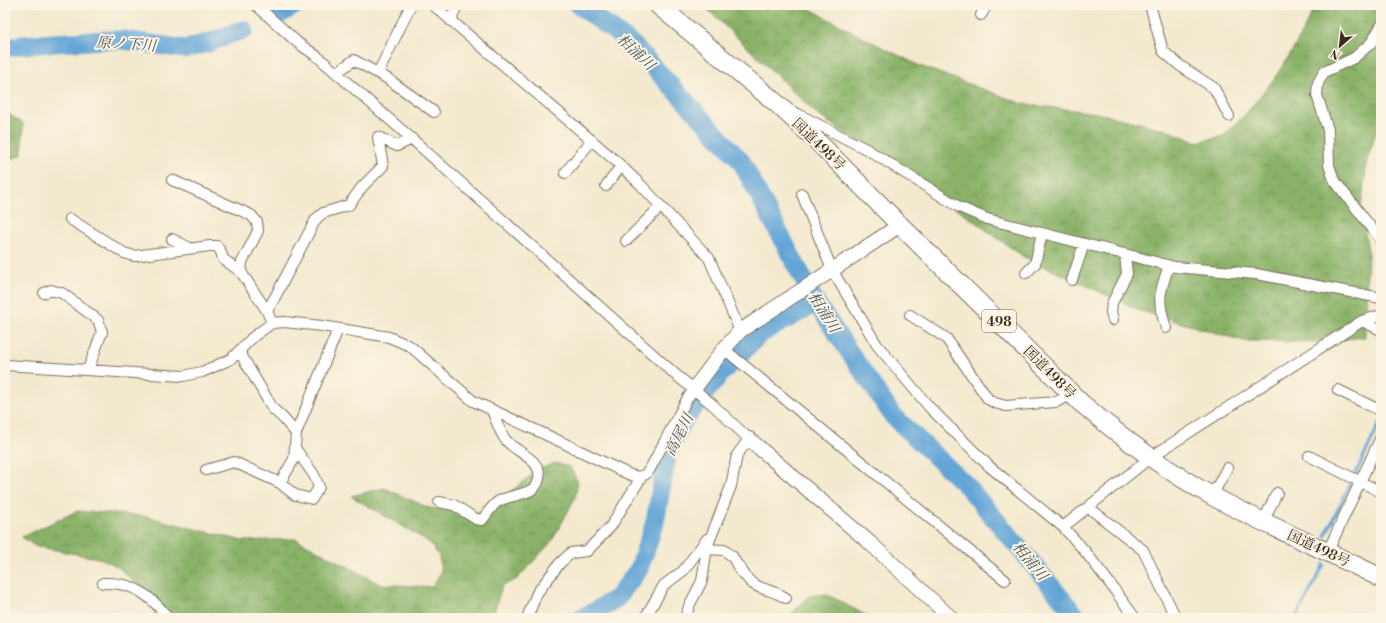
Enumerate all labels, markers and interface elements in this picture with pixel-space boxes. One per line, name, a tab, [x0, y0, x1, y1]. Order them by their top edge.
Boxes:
north arrow	[1320, 26, 1360, 66]
water label: 相浦川	[613, 30, 660, 76]
water label: 原ノ下川	[95, 33, 159, 56]
text: N	[1328, 46, 1343, 62]
street label: 国道498号	[788, 115, 849, 175]
water label: 相浦川	[804, 288, 845, 338]
road number: 498	[982, 310, 1016, 332]
street label: 国道498号	[1019, 343, 1079, 403]
water label: 高尾川	[661, 409, 699, 460]
street label: 国道498号	[1284, 527, 1353, 571]
water label: 相浦川	[1008, 538, 1053, 586]

